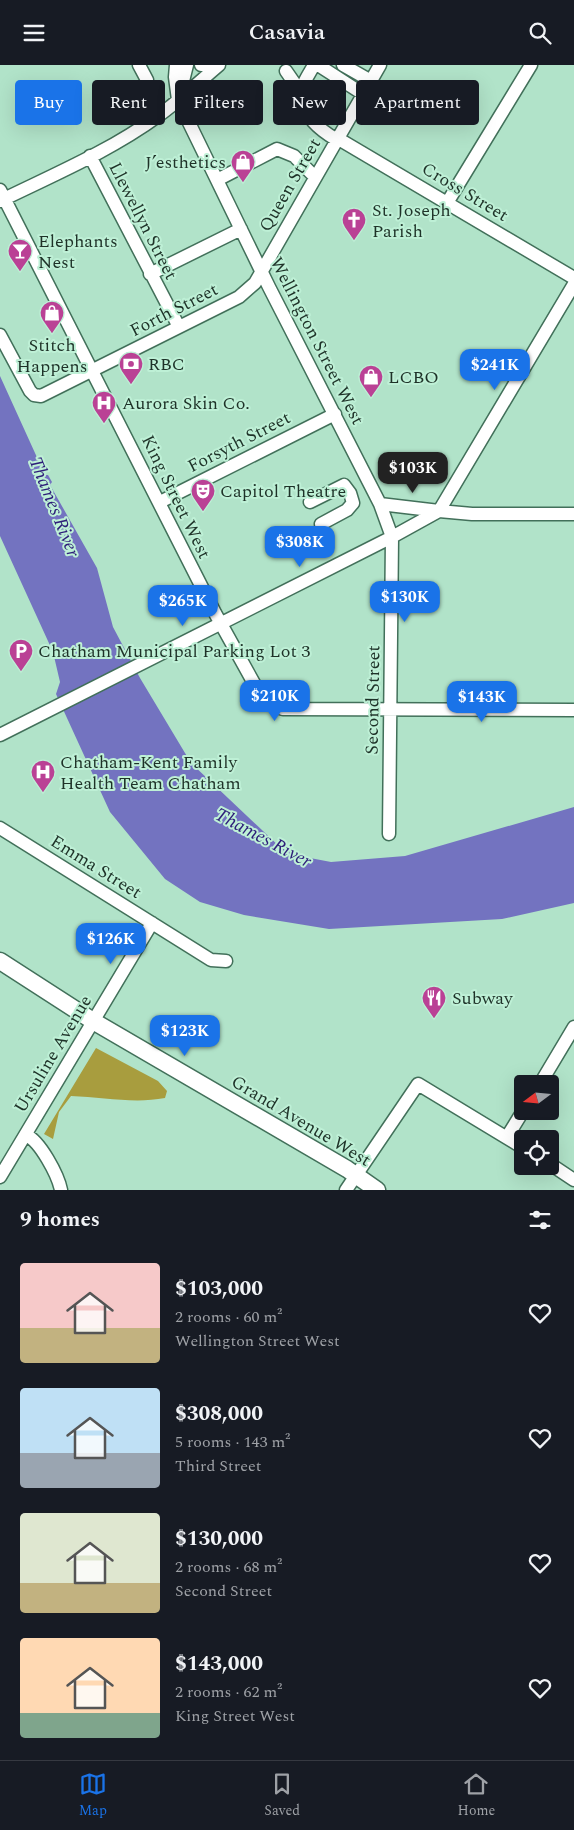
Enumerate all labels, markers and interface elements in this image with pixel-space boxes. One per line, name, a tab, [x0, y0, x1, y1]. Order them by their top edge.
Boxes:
text: Casavia	[249, 16, 325, 49]
icon: menu	[20, 19, 48, 47]
icon: search	[526, 19, 554, 47]
chip: Buy	[15, 80, 82, 125]
chip: Rent	[92, 80, 165, 125]
chip: Filters	[175, 80, 263, 125]
chip: New	[273, 80, 346, 125]
chip: Apartment	[356, 80, 479, 125]
street label: Queen Street	[252, 133, 328, 237]
place label: J’esthetics	[145, 149, 226, 176]
shop icon: J’esthetics	[230, 149, 256, 183]
street label: Cross Street	[416, 155, 514, 229]
street label: Llewellyn Street	[102, 157, 184, 285]
place label: St. Joseph Parish	[372, 197, 451, 245]
church icon: St. Joseph Parish	[341, 207, 367, 241]
place label: Elephants Nest	[38, 228, 118, 276]
bar icon: Elephants Nest	[7, 238, 33, 272]
street label: Wellington Street West	[263, 252, 371, 430]
street label: Forth Street	[125, 276, 223, 344]
shop icon: Stitch Happens	[39, 300, 65, 334]
place label: Stitch Happens	[17, 332, 87, 380]
pin: $241K	[460, 349, 530, 391]
bank icon: RBC	[118, 351, 144, 385]
place label: RBC	[148, 351, 185, 378]
text: $241K	[471, 353, 519, 377]
shop icon: LCBO	[358, 364, 384, 398]
place label: LCBO	[388, 364, 439, 391]
hospital icon: Aurora Skin Co.	[91, 390, 117, 424]
place label: Aurora Skin Co.	[122, 390, 250, 417]
street label: Forsyth Street	[183, 404, 295, 480]
street label: King Street West	[134, 430, 218, 564]
pin: $103K	[378, 451, 448, 494]
water label: Thames River	[21, 452, 87, 562]
text: $103K	[389, 456, 437, 480]
theatre icon: Capitol Theatre	[190, 478, 216, 512]
place label: Capitol Theatre	[220, 478, 346, 505]
pin: $308K	[265, 525, 335, 568]
text: $308K	[276, 530, 324, 554]
pin: $130K	[370, 581, 440, 623]
pin: $265K	[148, 585, 218, 627]
text: $130K	[381, 585, 429, 609]
text: $265K	[159, 589, 207, 613]
parking icon: Chatham Municipal Parking Lot 3	[8, 638, 34, 672]
place label: Chatham Municipal Parking Lot 3	[38, 638, 310, 665]
street label: Second Street	[359, 645, 387, 755]
pin: $210K	[240, 679, 310, 722]
pin: $143K	[447, 681, 517, 723]
text: $210K	[251, 684, 299, 708]
text: $143K	[458, 685, 506, 709]
place label: Chatham-Kent Family Health Team Chatham	[60, 749, 241, 797]
hospital icon: Chatham-Kent Family Health Team Chatham	[30, 759, 56, 793]
water label: Thames River	[209, 800, 317, 876]
street label: Emma Street	[45, 828, 147, 906]
pin: $126K	[76, 923, 146, 965]
text: $126K	[87, 927, 135, 951]
restaurant icon: Subway	[421, 985, 447, 1019]
place label: Subway	[452, 985, 514, 1012]
street label: Ursuline Avenue	[7, 990, 99, 1118]
pin: $123K	[150, 1015, 220, 1057]
text: $123K	[161, 1019, 209, 1043]
street label: Grand Avenue West	[226, 1069, 376, 1173]
north arrow	[514, 1075, 559, 1120]
map controls	[514, 1075, 559, 1175]
button: locate	[514, 1130, 559, 1175]
text: 9 homes	[20, 1204, 100, 1236]
icon: filters	[526, 1206, 554, 1234]
text: $103,000	[175, 1273, 263, 1305]
icon: home	[60, 1283, 120, 1343]
icon: heart	[526, 1299, 554, 1327]
text: 2 rooms · 60 m²	[175, 1305, 282, 1329]
text: Wellington Street West	[175, 1329, 340, 1353]
text: $308,000	[175, 1398, 263, 1430]
icon: home	[60, 1408, 120, 1468]
icon: heart	[526, 1424, 554, 1452]
text: 5 rooms · 143 m²	[175, 1430, 290, 1454]
text: Third Street	[175, 1454, 261, 1478]
text: $130,000	[175, 1523, 263, 1555]
icon: home	[60, 1533, 120, 1593]
icon: heart	[526, 1549, 554, 1577]
text: 2 rooms · 68 m²	[175, 1555, 282, 1579]
text: Second Street	[175, 1579, 272, 1603]
text: $143,000	[175, 1648, 263, 1680]
icon: home	[60, 1658, 120, 1718]
icon: heart	[526, 1674, 554, 1702]
text: 2 rooms · 62 m²	[175, 1680, 282, 1704]
text: King Street West	[175, 1704, 295, 1728]
tab: Map	[79, 1770, 107, 1821]
tab: Saved	[264, 1770, 300, 1821]
tab: Home	[458, 1770, 495, 1821]

